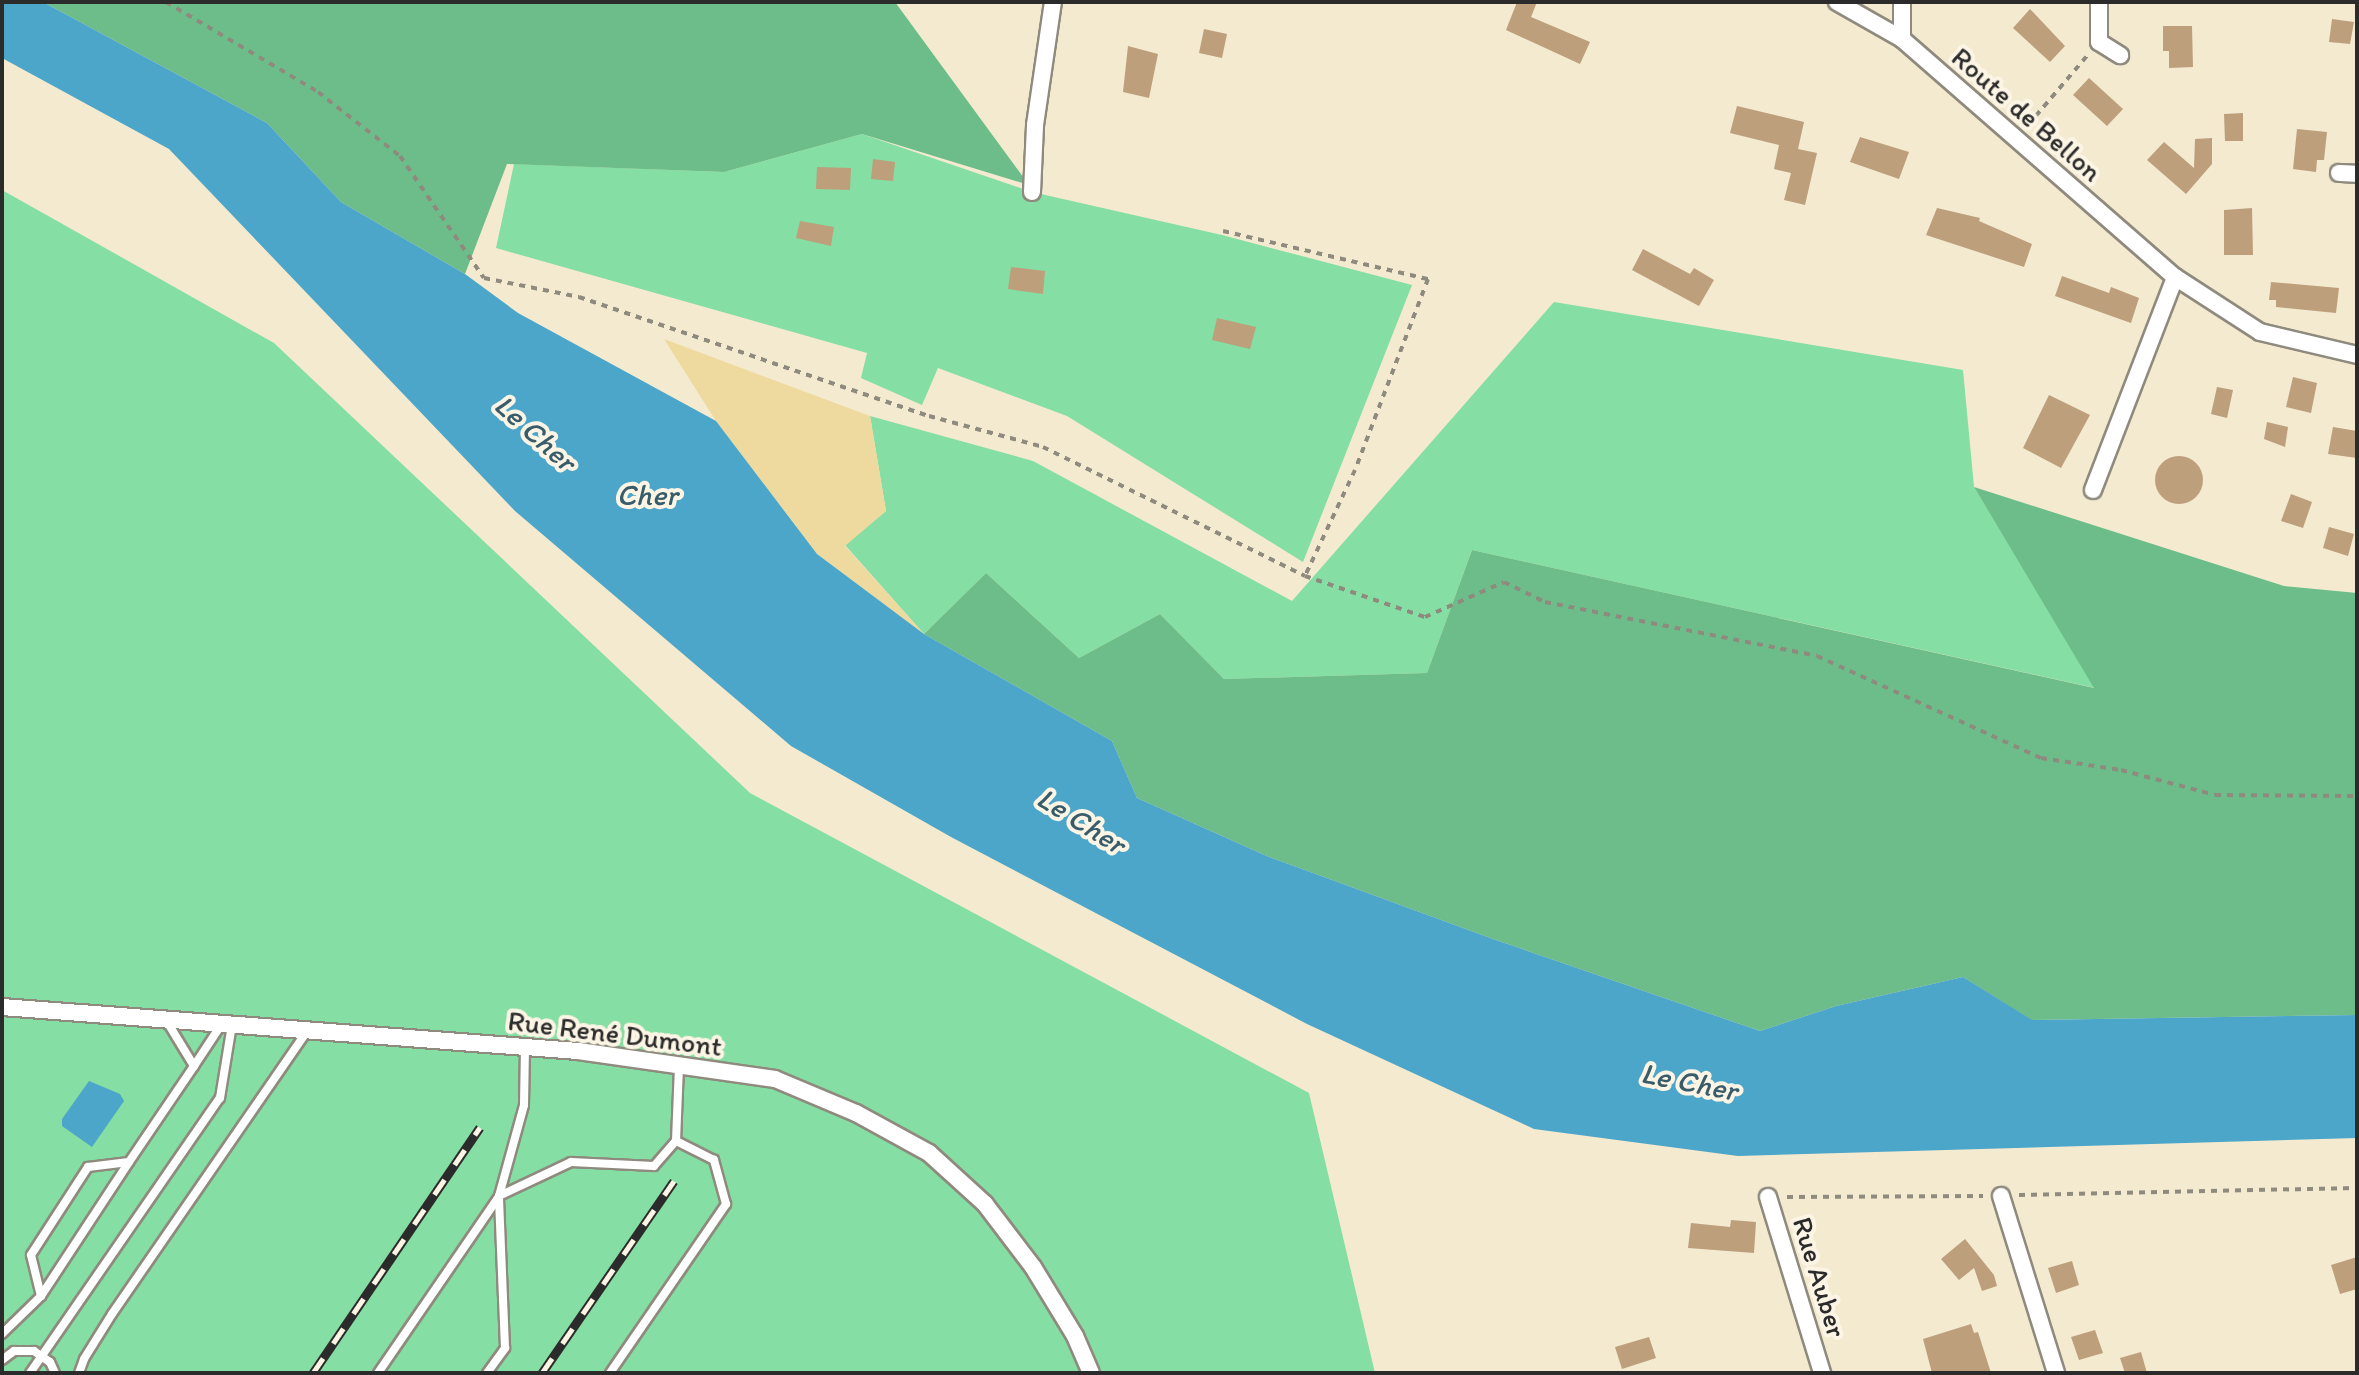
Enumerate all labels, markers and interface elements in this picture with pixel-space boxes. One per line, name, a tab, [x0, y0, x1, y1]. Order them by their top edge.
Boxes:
street label: Route de Bellon	[1945, 39, 2109, 189]
water label: Le Cher	[487, 387, 583, 479]
water label: Cher	[616, 477, 678, 513]
water label: Le Cher	[1030, 780, 1132, 862]
street label: Rue René Dumont	[506, 1003, 724, 1063]
water label: Le Cher	[1638, 1055, 1740, 1109]
street label: Rue Auber	[1786, 1213, 1854, 1341]

